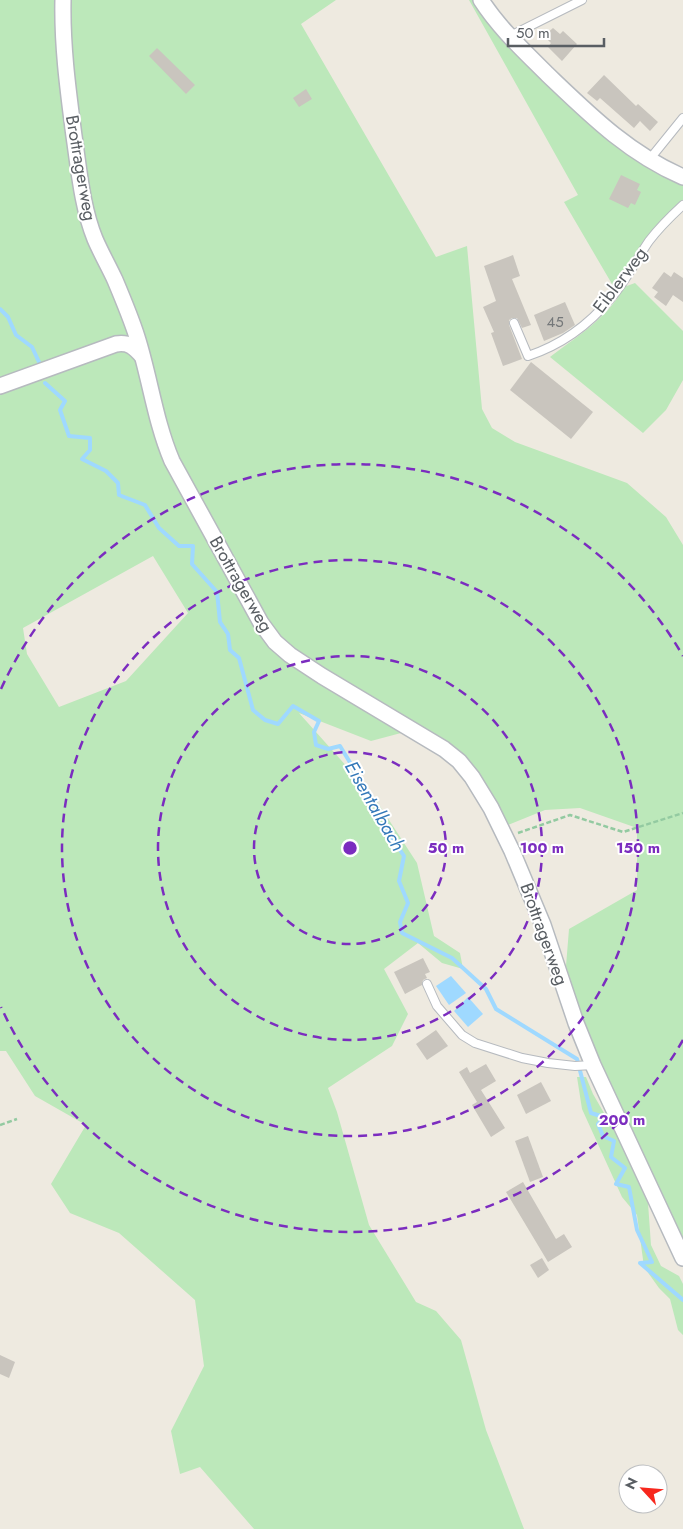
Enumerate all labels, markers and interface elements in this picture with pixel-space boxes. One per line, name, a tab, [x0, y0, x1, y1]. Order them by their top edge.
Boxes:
scale bar	[508, 15, 604, 47]
text: 50 m	[516, 22, 550, 44]
street label: Brottragerweg	[59, 113, 103, 223]
street label: Eiblerweg	[587, 242, 653, 318]
house number: 45	[546, 311, 564, 333]
street label: Brottragerweg	[203, 531, 279, 637]
water label: Eisentalbach	[338, 756, 412, 856]
text: 50 m	[428, 837, 464, 859]
text: 100 m	[520, 837, 564, 859]
text: 150 m	[616, 837, 660, 859]
centre of rings	[341, 839, 359, 857]
street label: Brottragerweg	[513, 879, 575, 989]
text: 200 m	[599, 1109, 645, 1131]
north arrow	[618, 1464, 668, 1514]
text: N	[620, 1474, 643, 1493]

